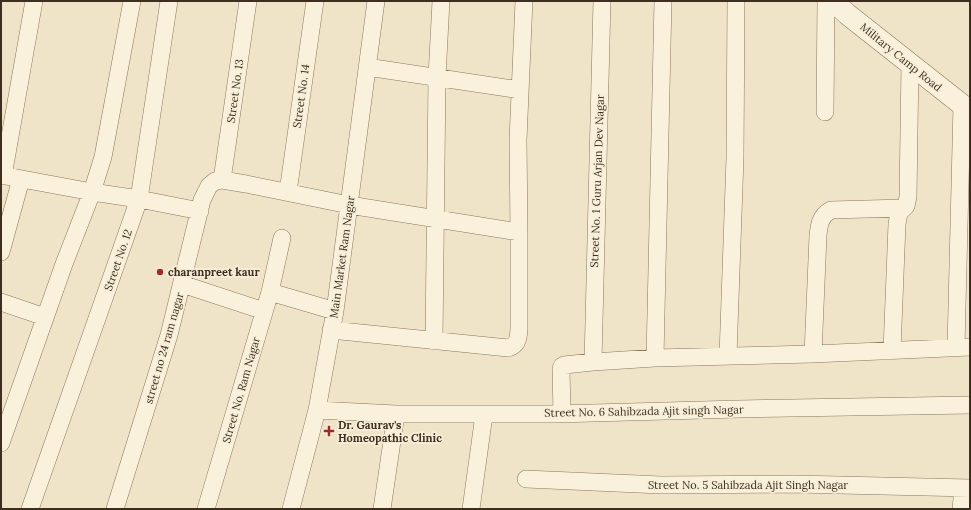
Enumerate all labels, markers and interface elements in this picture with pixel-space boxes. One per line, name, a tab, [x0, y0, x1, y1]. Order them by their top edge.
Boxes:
street label: Military Camp Road	[857, 20, 945, 95]
street label: Street No. 13	[224, 58, 246, 124]
street label: Street No. 14	[290, 63, 312, 129]
street label: Street No. 1 Guru Arjan Dev Nagar	[587, 94, 607, 268]
street label: Main Market Ram Nagar	[326, 195, 358, 319]
street label: Street No. 12	[101, 227, 135, 293]
place label: charanpreet kaur	[168, 265, 260, 279]
marker: charanpreet kaur	[155, 267, 165, 277]
street label: street no 24 ram nagar	[141, 290, 187, 405]
street label: Street No. Ram Nagar	[219, 335, 263, 445]
street label: Street No. 6 Sahibzada Ajit singh Nagar	[544, 402, 744, 420]
place label: Dr. Gaurav's Homeopathic Clinic	[338, 418, 442, 445]
marker: Dr. Gaurav's Homeopathic Clinic	[323, 425, 335, 437]
street label: Street No. 5 Sahibzada Ajit Singh Nagar	[648, 478, 848, 492]

